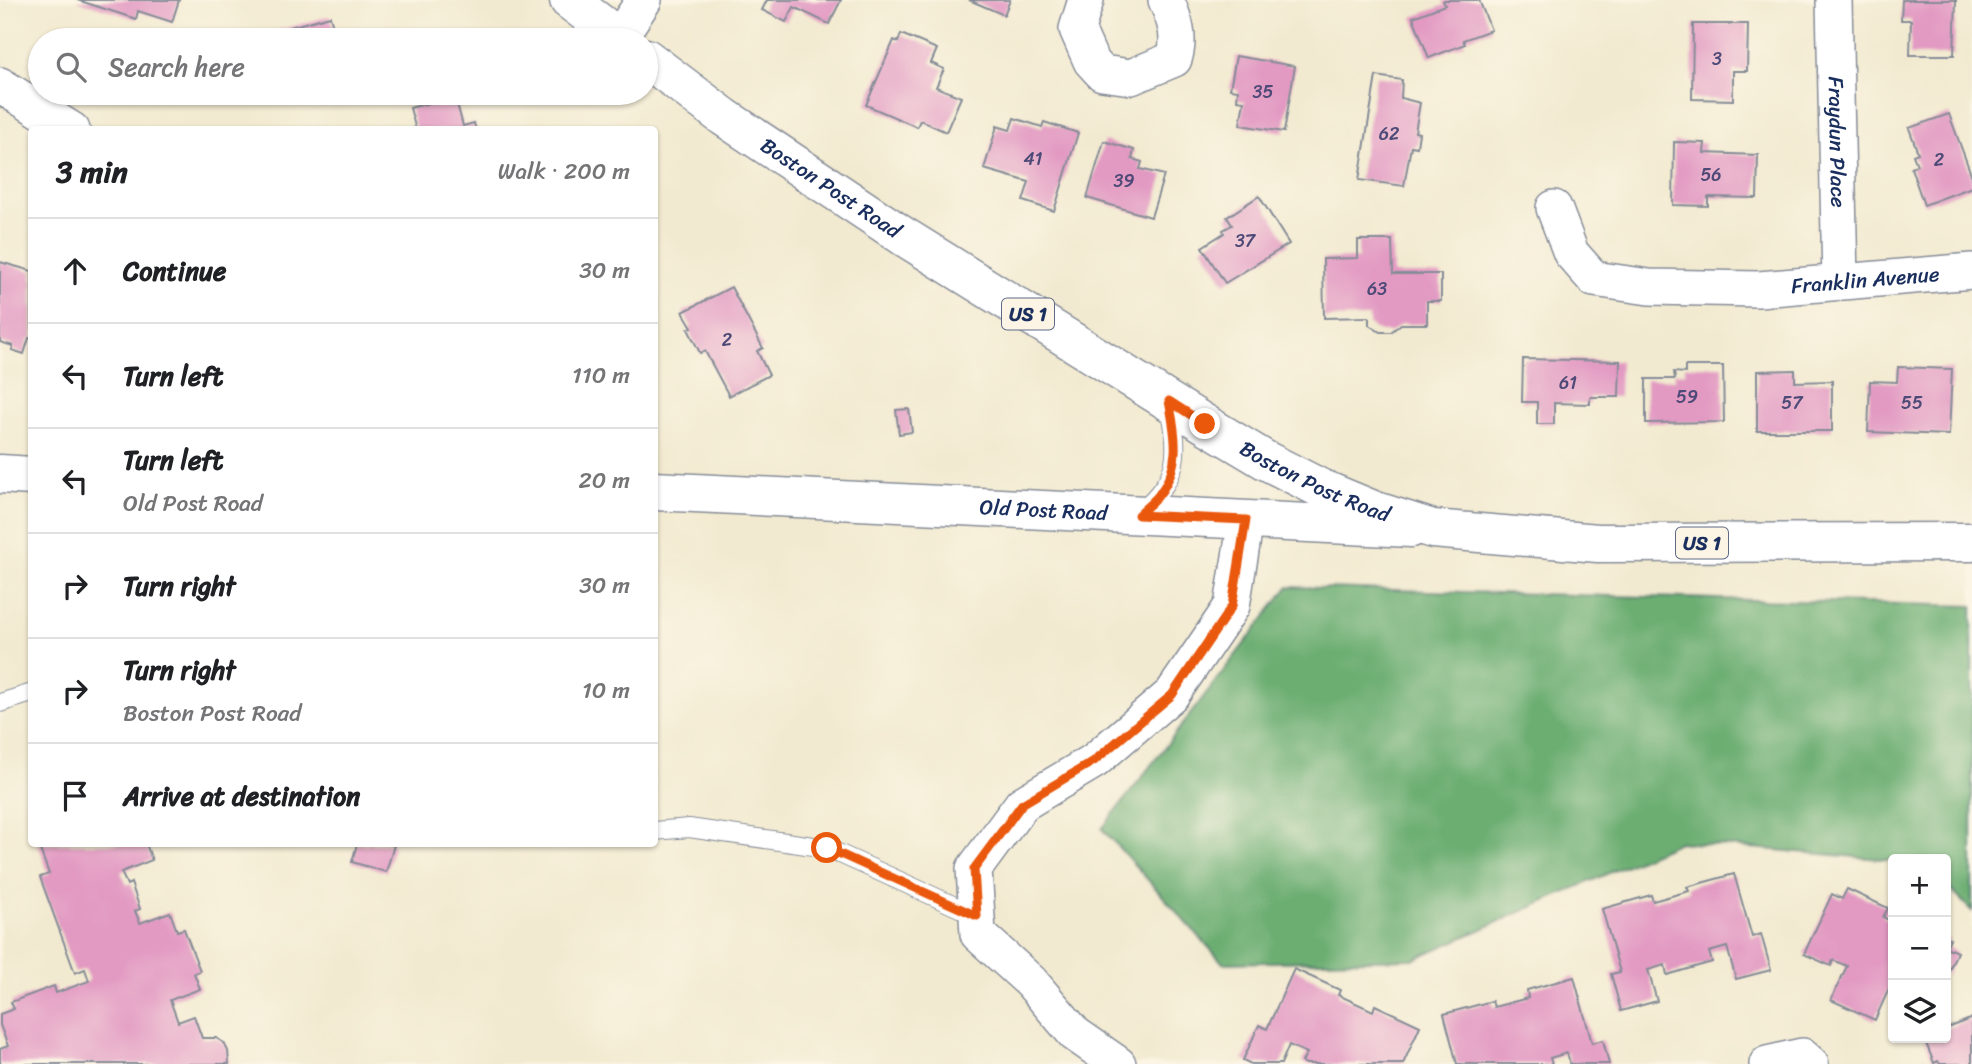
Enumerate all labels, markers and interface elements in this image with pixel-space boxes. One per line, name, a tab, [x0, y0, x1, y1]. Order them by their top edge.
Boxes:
search box	[28, 28, 658, 105]
house number: 3	[1712, 43, 1722, 75]
text: Search here	[108, 44, 245, 90]
icon: search	[52, 48, 90, 86]
house number: 35	[1253, 76, 1273, 108]
street label: Fraydun Place	[1817, 76, 1857, 208]
house number: 62	[1379, 118, 1399, 150]
street label: Boston Post Road	[752, 127, 911, 250]
house number: 41	[1024, 143, 1043, 175]
house number: 2	[1934, 144, 1944, 176]
text: 3 min	[56, 145, 128, 199]
text: Walk · 200 m	[498, 151, 630, 192]
house number: 56	[1700, 159, 1722, 191]
house number: 39	[1114, 165, 1134, 197]
house number: 37	[1235, 225, 1257, 257]
text: Continue	[123, 248, 226, 294]
text: 30 m	[579, 250, 630, 291]
icon: ahead	[56, 252, 94, 290]
street label: Franklin Avenue	[1789, 255, 1941, 305]
house number: 63	[1367, 273, 1387, 305]
road number: US 1	[1002, 298, 1054, 330]
house number: 2	[722, 324, 732, 356]
text: Turn left	[123, 353, 223, 399]
text: 110 m	[572, 355, 630, 396]
icon: left	[56, 357, 94, 395]
house number: 61	[1559, 367, 1577, 399]
house number: 59	[1676, 381, 1698, 413]
house number: 57	[1781, 387, 1804, 419]
house number: 55	[1901, 387, 1923, 419]
route end	[1189, 408, 1220, 439]
street label: Boston Post Road	[1232, 430, 1397, 534]
text: Turn left	[123, 437, 223, 483]
text: 20 m	[579, 460, 630, 501]
icon: left	[56, 462, 94, 500]
text: Old Post Road	[123, 483, 263, 524]
street label: Old Post Road	[979, 488, 1110, 532]
road number: US 1	[1676, 528, 1728, 558]
text: Turn right	[123, 563, 236, 609]
text: 30 m	[579, 565, 630, 606]
icon: right	[56, 567, 94, 605]
text: Turn right	[123, 647, 236, 693]
text: 10 m	[582, 670, 630, 711]
icon: right	[56, 672, 94, 710]
text: Boston Post Road	[123, 693, 301, 734]
text: Arrive at destination	[123, 773, 360, 819]
icon: arrive	[56, 777, 94, 815]
route start	[811, 832, 842, 863]
map controls	[1888, 854, 1951, 1043]
button: +	[1888, 854, 1951, 917]
button: −	[1888, 917, 1951, 980]
button: layers	[1888, 980, 1951, 1043]

